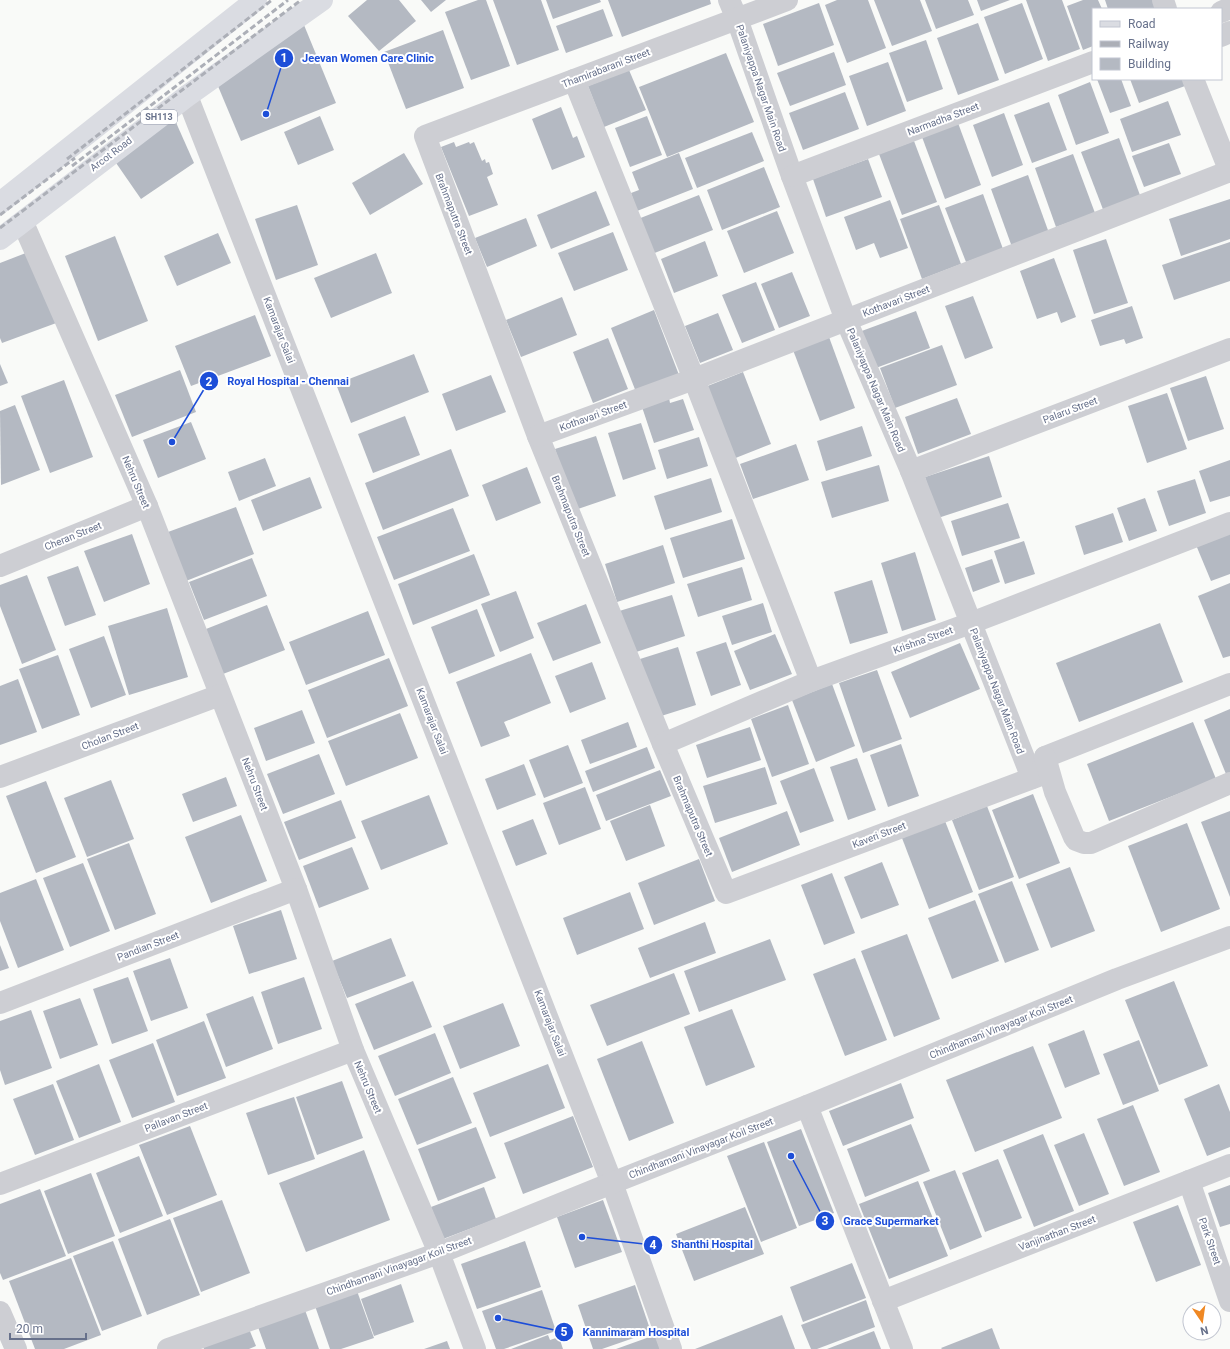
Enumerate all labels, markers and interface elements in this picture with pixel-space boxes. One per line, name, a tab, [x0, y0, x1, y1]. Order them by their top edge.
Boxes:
legend	[1092, 8, 1222, 80]
text: Road	[1128, 17, 1156, 31]
street label: Palaniyappa Nagar Main Road	[734, 23, 788, 153]
text: Railway	[1128, 37, 1169, 51]
street label: Thamirabarani Street	[560, 46, 652, 90]
callout: Jeevan Women Care Clinic	[274, 47, 442, 70]
text: 1	[281, 51, 287, 65]
text: Jeevan Women Care Clinic	[302, 52, 434, 65]
text: Building	[1128, 57, 1171, 71]
street label: Narmadha Street	[906, 100, 980, 138]
road number: SH113	[141, 110, 177, 124]
street label: Arcot Road	[88, 135, 134, 173]
street label: Brahmaputra Street	[433, 172, 475, 256]
street label: Kothavari Street	[861, 283, 931, 319]
street label: Kamarajar Salai	[261, 295, 297, 365]
street label: Palaniyappa Nagar Main Road	[845, 326, 907, 454]
callout: Royal Hospital - Chennai	[199, 370, 357, 393]
text: 2	[206, 375, 213, 389]
text: Royal Hospital - Chennai	[227, 375, 349, 388]
street label: Palaru Street	[1041, 395, 1099, 425]
street label: Kothavari Street	[558, 399, 628, 433]
street label: Nehru Street	[120, 454, 152, 510]
street label: Brahmaputra Street	[550, 474, 592, 558]
street label: Cheran Street	[43, 520, 103, 552]
street label: Krishna Street	[892, 624, 954, 656]
street label: Palaniyappa Nagar Main Road	[968, 627, 1026, 755]
street label: Kamarajar Salai	[414, 686, 450, 756]
street label: Cholan Street	[80, 720, 140, 752]
street label: Nehru Street	[240, 756, 270, 812]
street label: Brahmaputra Street	[671, 774, 715, 858]
street label: Kaveri Street	[851, 820, 907, 850]
street label: Pandian Street	[116, 929, 180, 963]
street label: Kamarajar Salai	[532, 988, 568, 1058]
street label: Chindhamani Vinayagar Koil Street	[928, 993, 1074, 1061]
street label: Nehru Street	[352, 1059, 384, 1115]
street label: Pallavan Street	[143, 1100, 209, 1134]
street label: Chindhamani Vinayagar Koil Street	[627, 1115, 775, 1181]
callout: Grace Supermarket	[815, 1209, 947, 1232]
street label: Vanjinathan Street	[1017, 1213, 1097, 1253]
text: 3	[822, 1214, 829, 1228]
text: Grace Supermarket	[843, 1215, 939, 1228]
street label: Park Street	[1197, 1216, 1223, 1266]
callout: Shanthi Hospital	[643, 1233, 761, 1256]
street label: Chindhamani Vinayagar Koil Street	[325, 1235, 473, 1297]
text: 4	[650, 1238, 657, 1252]
text: Shanthi Hospital	[671, 1238, 753, 1251]
north arrow	[1182, 1301, 1222, 1341]
scale bar	[10, 1315, 86, 1341]
callout: Kannimaram Hospital	[554, 1321, 697, 1344]
text: 20 m	[16, 1322, 43, 1336]
text: N	[1199, 1323, 1209, 1338]
text: 5	[561, 1325, 568, 1339]
text: Kannimaram Hospital	[583, 1326, 689, 1339]

